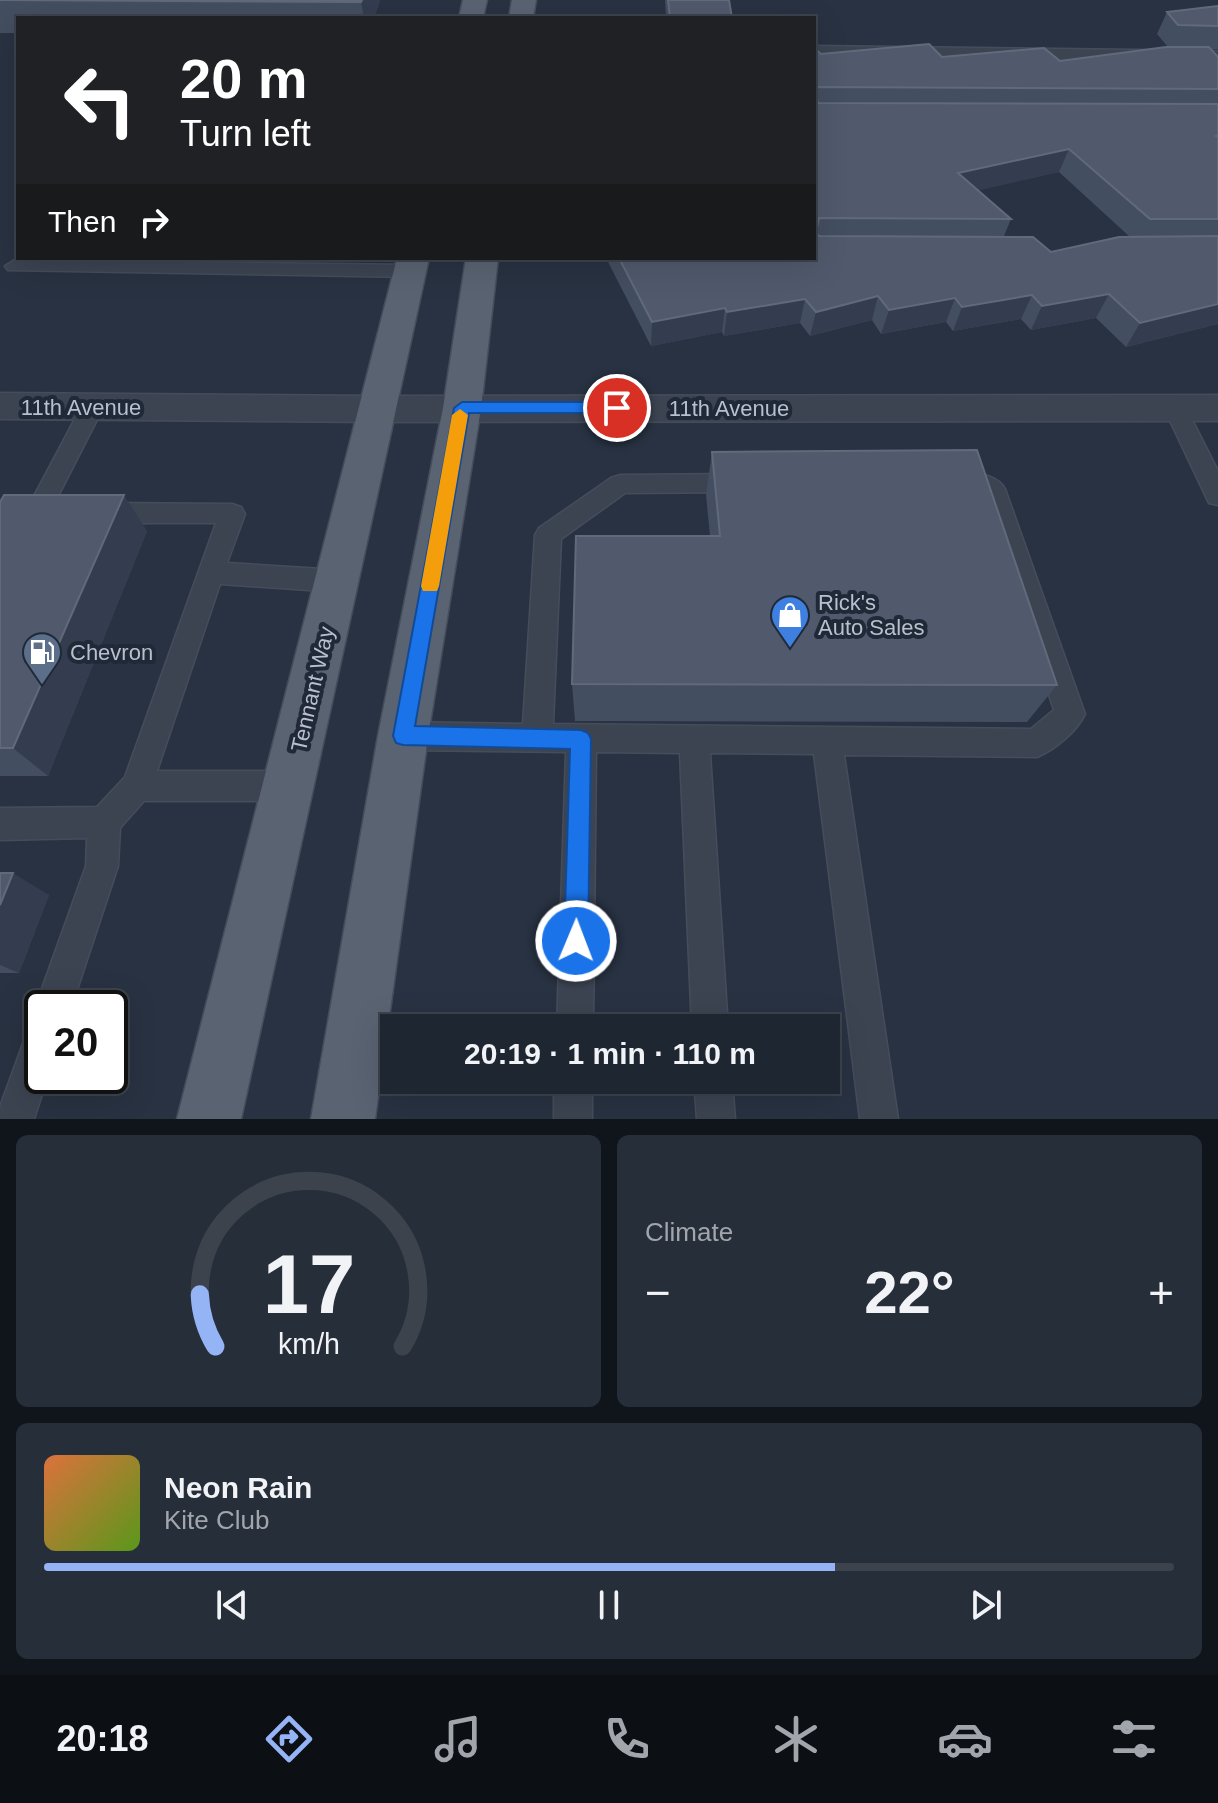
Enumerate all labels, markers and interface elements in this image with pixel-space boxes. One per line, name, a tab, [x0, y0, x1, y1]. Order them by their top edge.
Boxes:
text: 20 m	[180, 47, 308, 110]
icon: left	[48, 48, 152, 152]
text: Turn left	[180, 113, 311, 154]
icon: right	[132, 200, 176, 244]
text: Then	[48, 205, 116, 238]
pin	[583, 374, 651, 442]
icon: arrive	[595, 386, 639, 430]
street label: 11th Avenue	[21, 395, 141, 420]
street label: 11th Avenue	[669, 396, 789, 421]
place label: Rick's Auto Sales	[818, 590, 924, 640]
shop icon: Rick's Auto Sales	[769, 594, 811, 649]
street label: Tennant Way	[286, 624, 339, 754]
fuel station icon: Chevron	[21, 631, 63, 686]
place label: Chevron	[70, 640, 153, 665]
position arrow	[534, 899, 618, 983]
speed limit sign: 20	[24, 990, 128, 1094]
text: 20:19 · 1 min · 110 m	[464, 1037, 756, 1070]
text: Climate	[645, 1217, 733, 1247]
text: 17	[262, 1238, 355, 1331]
text: 22°	[864, 1259, 955, 1326]
text: −	[645, 1268, 671, 1317]
text: +	[1148, 1268, 1174, 1317]
text: km/h	[278, 1328, 339, 1360]
text: Neon Rain	[164, 1471, 312, 1504]
text: Kite Club	[164, 1505, 270, 1535]
icon: previous	[210, 1583, 254, 1627]
icon: pause	[587, 1583, 631, 1627]
icon: next	[964, 1583, 1008, 1627]
icon: directions	[261, 1711, 317, 1767]
icon: music	[430, 1711, 486, 1767]
icon: phone	[599, 1711, 655, 1767]
icon: climate	[768, 1711, 824, 1767]
icon: car	[937, 1711, 993, 1767]
icon: filters	[1106, 1711, 1162, 1767]
text: 20:18	[56, 1718, 149, 1759]

